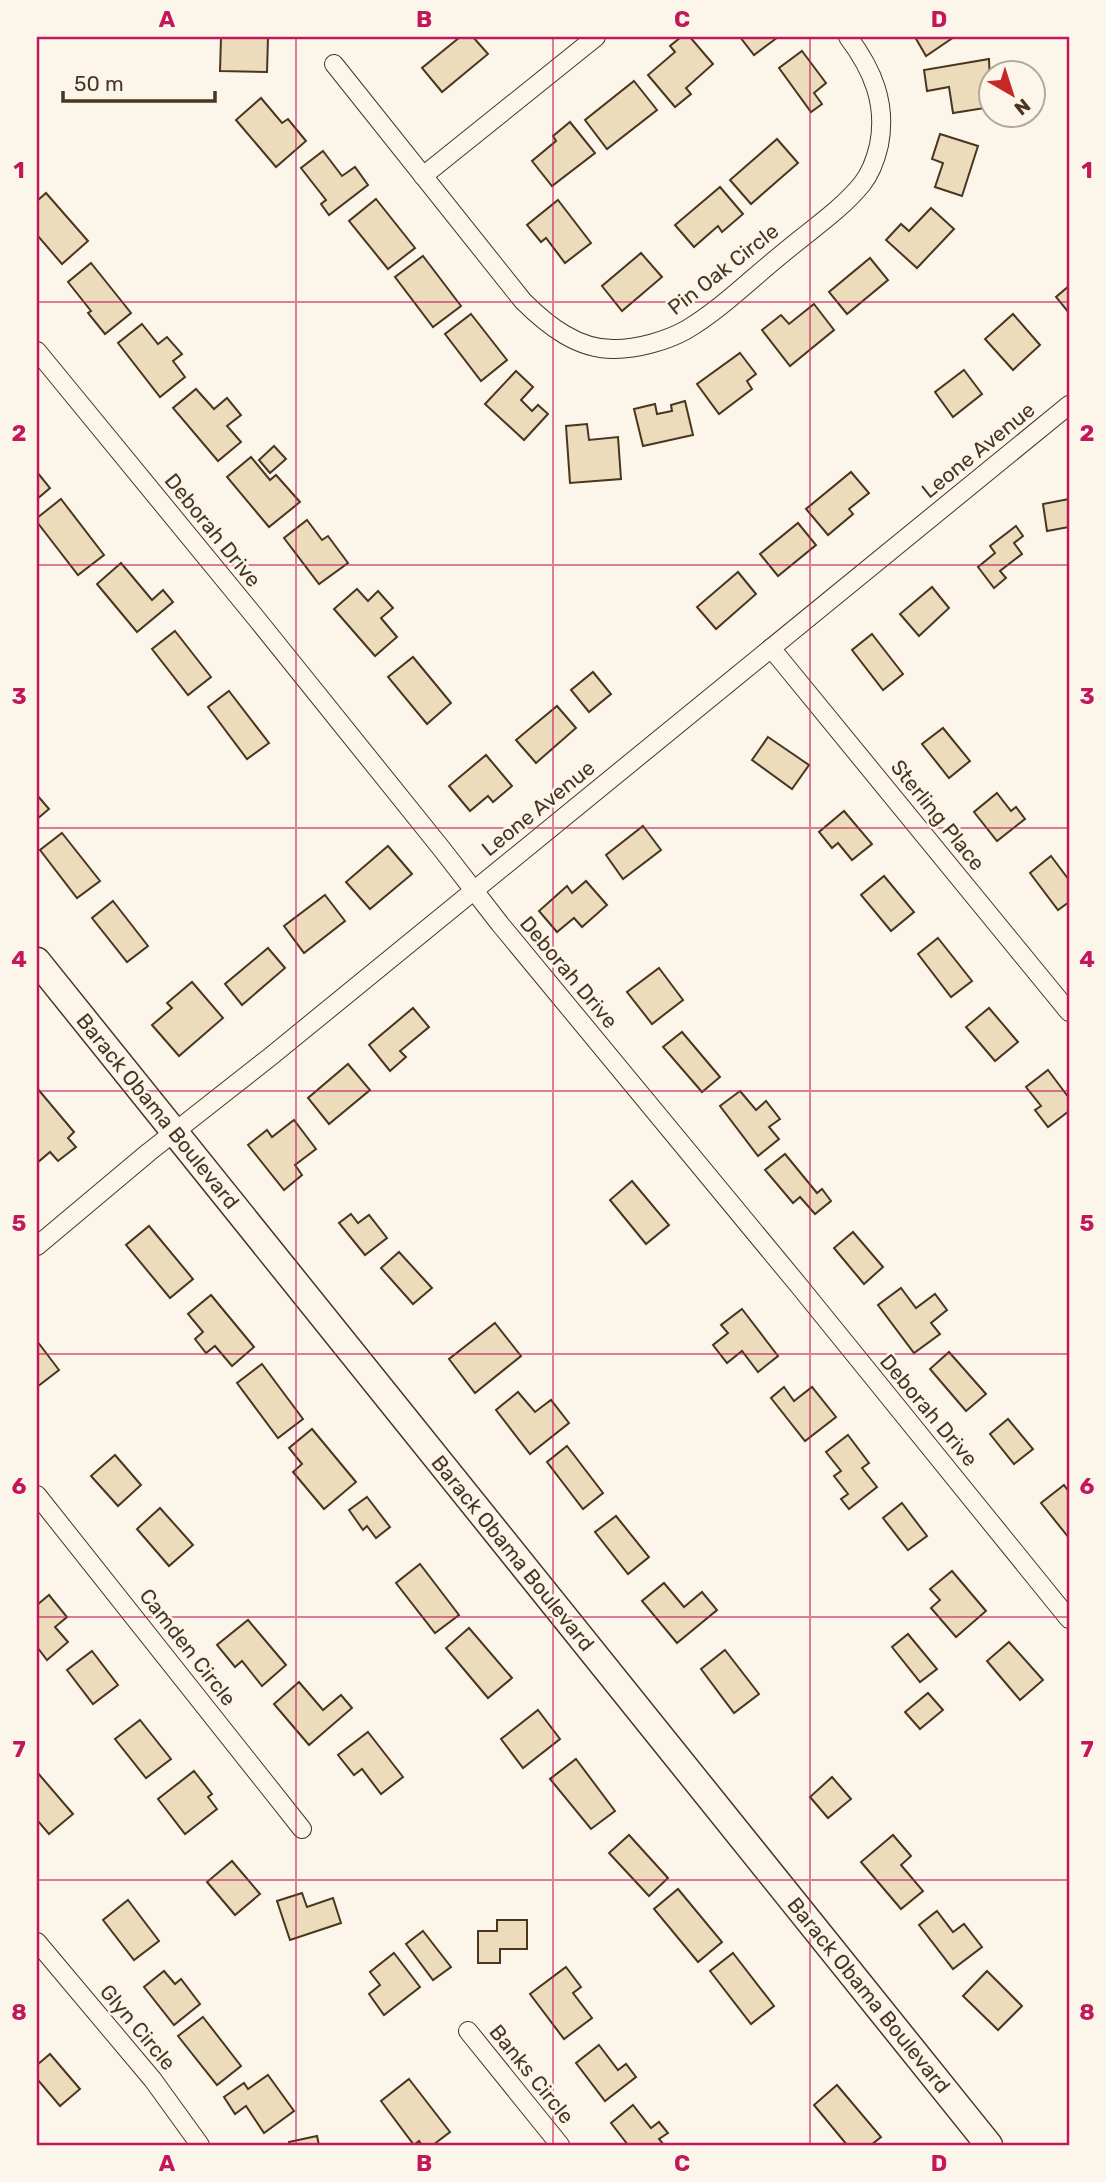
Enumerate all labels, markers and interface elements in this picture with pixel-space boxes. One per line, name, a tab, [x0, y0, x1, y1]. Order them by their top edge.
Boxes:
text: A	[159, 5, 176, 33]
text: B	[416, 5, 432, 33]
text: C	[674, 5, 690, 33]
text: D	[931, 5, 947, 33]
scale bar	[63, 60, 215, 104]
north arrow	[976, 60, 1046, 130]
text: 50 m	[74, 71, 124, 96]
text: N	[1010, 94, 1035, 120]
text: 1	[13, 156, 25, 184]
text: 1	[1081, 156, 1093, 184]
street label: Pin Oak Circle	[663, 218, 783, 320]
street label: Leone Avenue	[916, 397, 1040, 503]
text: 2	[12, 419, 26, 447]
text: 2	[1080, 419, 1094, 447]
street label: Deborah Drive	[160, 468, 266, 592]
text: 3	[11, 682, 27, 710]
text: 3	[1079, 682, 1095, 710]
street label: Leone Avenue	[476, 755, 600, 861]
street label: Sterling Place	[886, 755, 990, 875]
street label: Deborah Drive	[515, 911, 623, 1033]
text: 4	[11, 945, 27, 973]
text: 4	[1079, 945, 1095, 973]
street label: Barack Obama Boulevard	[71, 1008, 245, 1214]
text: 5	[12, 1209, 27, 1237]
text: 5	[1080, 1209, 1095, 1237]
street label: Deborah Drive	[875, 1349, 983, 1471]
street label: Barack Obama Boulevard	[426, 1450, 600, 1656]
text: 6	[12, 1472, 27, 1500]
text: 6	[1080, 1472, 1095, 1500]
street label: Camden Circle	[135, 1583, 241, 1711]
text: 7	[12, 1735, 26, 1763]
text: 7	[1080, 1735, 1094, 1763]
street label: Barack Obama Boulevard	[782, 1892, 956, 2098]
street label: Glyn Circle	[95, 1979, 181, 2075]
text: 8	[11, 1998, 27, 2026]
text: 8	[1079, 1998, 1095, 2026]
street label: Banks Circle	[484, 2019, 580, 2129]
text: A	[159, 2149, 176, 2177]
text: B	[416, 2149, 432, 2177]
text: C	[674, 2149, 690, 2177]
text: D	[931, 2149, 947, 2177]

